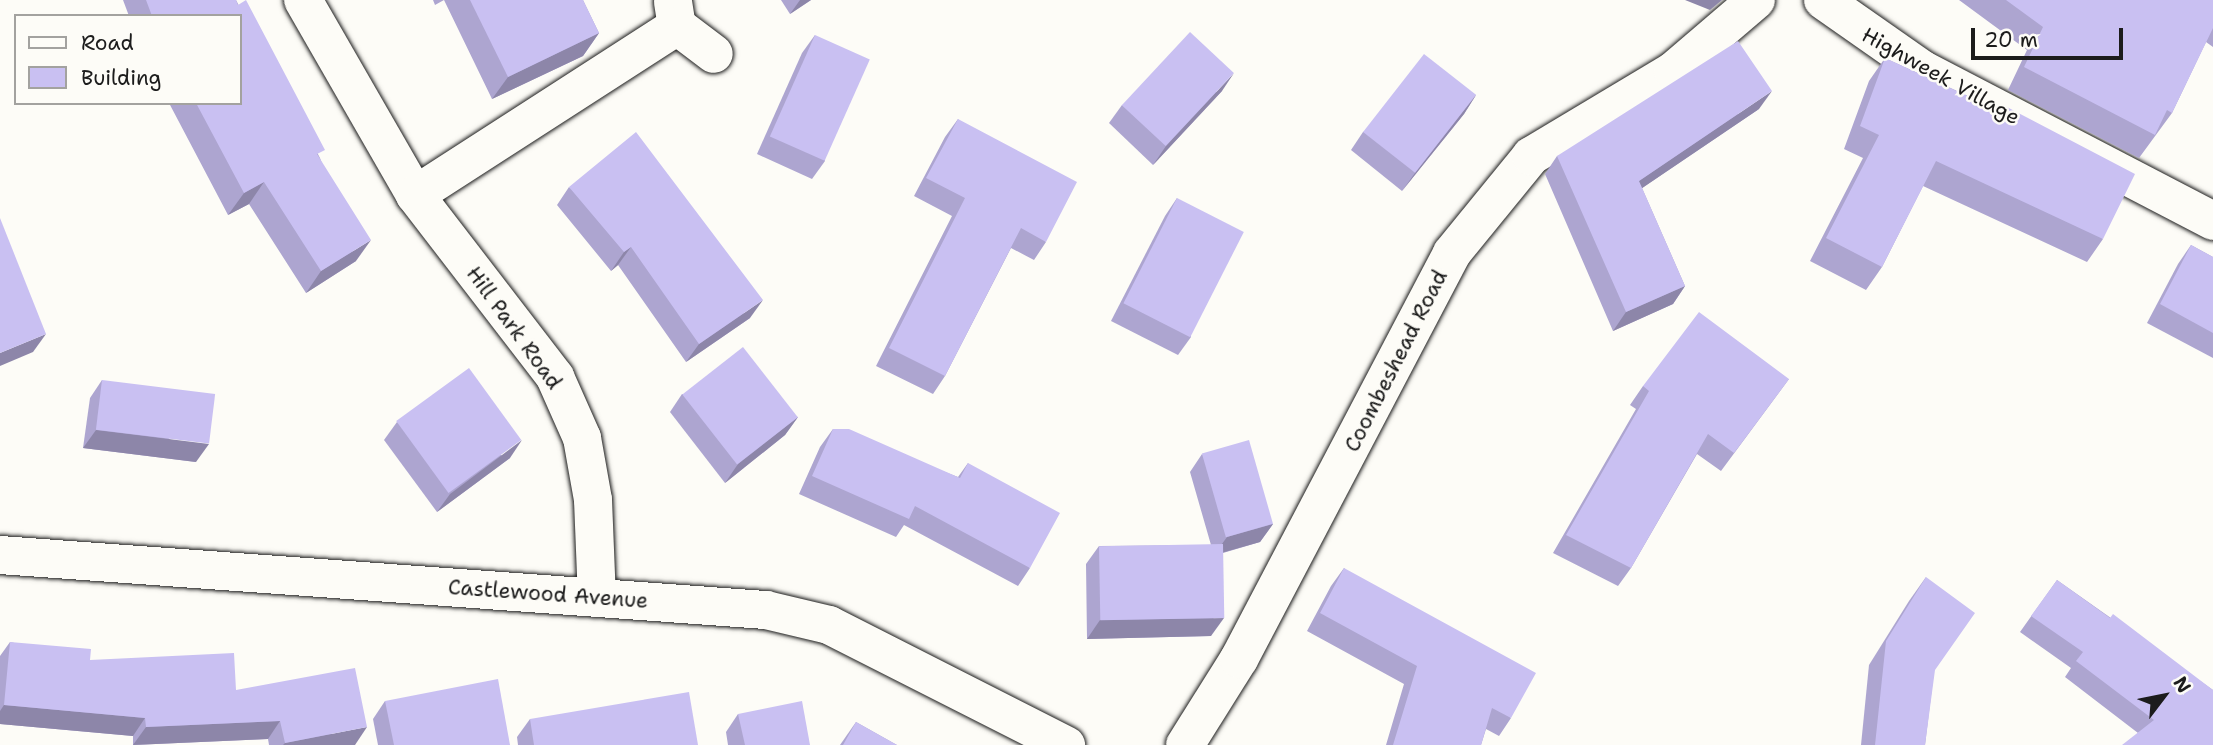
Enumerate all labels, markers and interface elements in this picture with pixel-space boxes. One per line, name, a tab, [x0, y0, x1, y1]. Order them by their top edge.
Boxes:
legend	[14, 14, 242, 105]
scale bar	[1975, 14, 2127, 58]
street label: Highweek Village	[1858, 22, 2024, 130]
text: 20 m	[1984, 26, 2038, 54]
text: Road	[81, 29, 134, 57]
text: Building	[81, 64, 161, 92]
street label: Hill Park Road	[461, 262, 567, 394]
street label: Coombeshead Road	[1339, 266, 1453, 456]
street label: Castlewood Avenue	[447, 574, 649, 614]
north arrow	[2129, 661, 2199, 731]
text: N	[2168, 672, 2197, 698]

